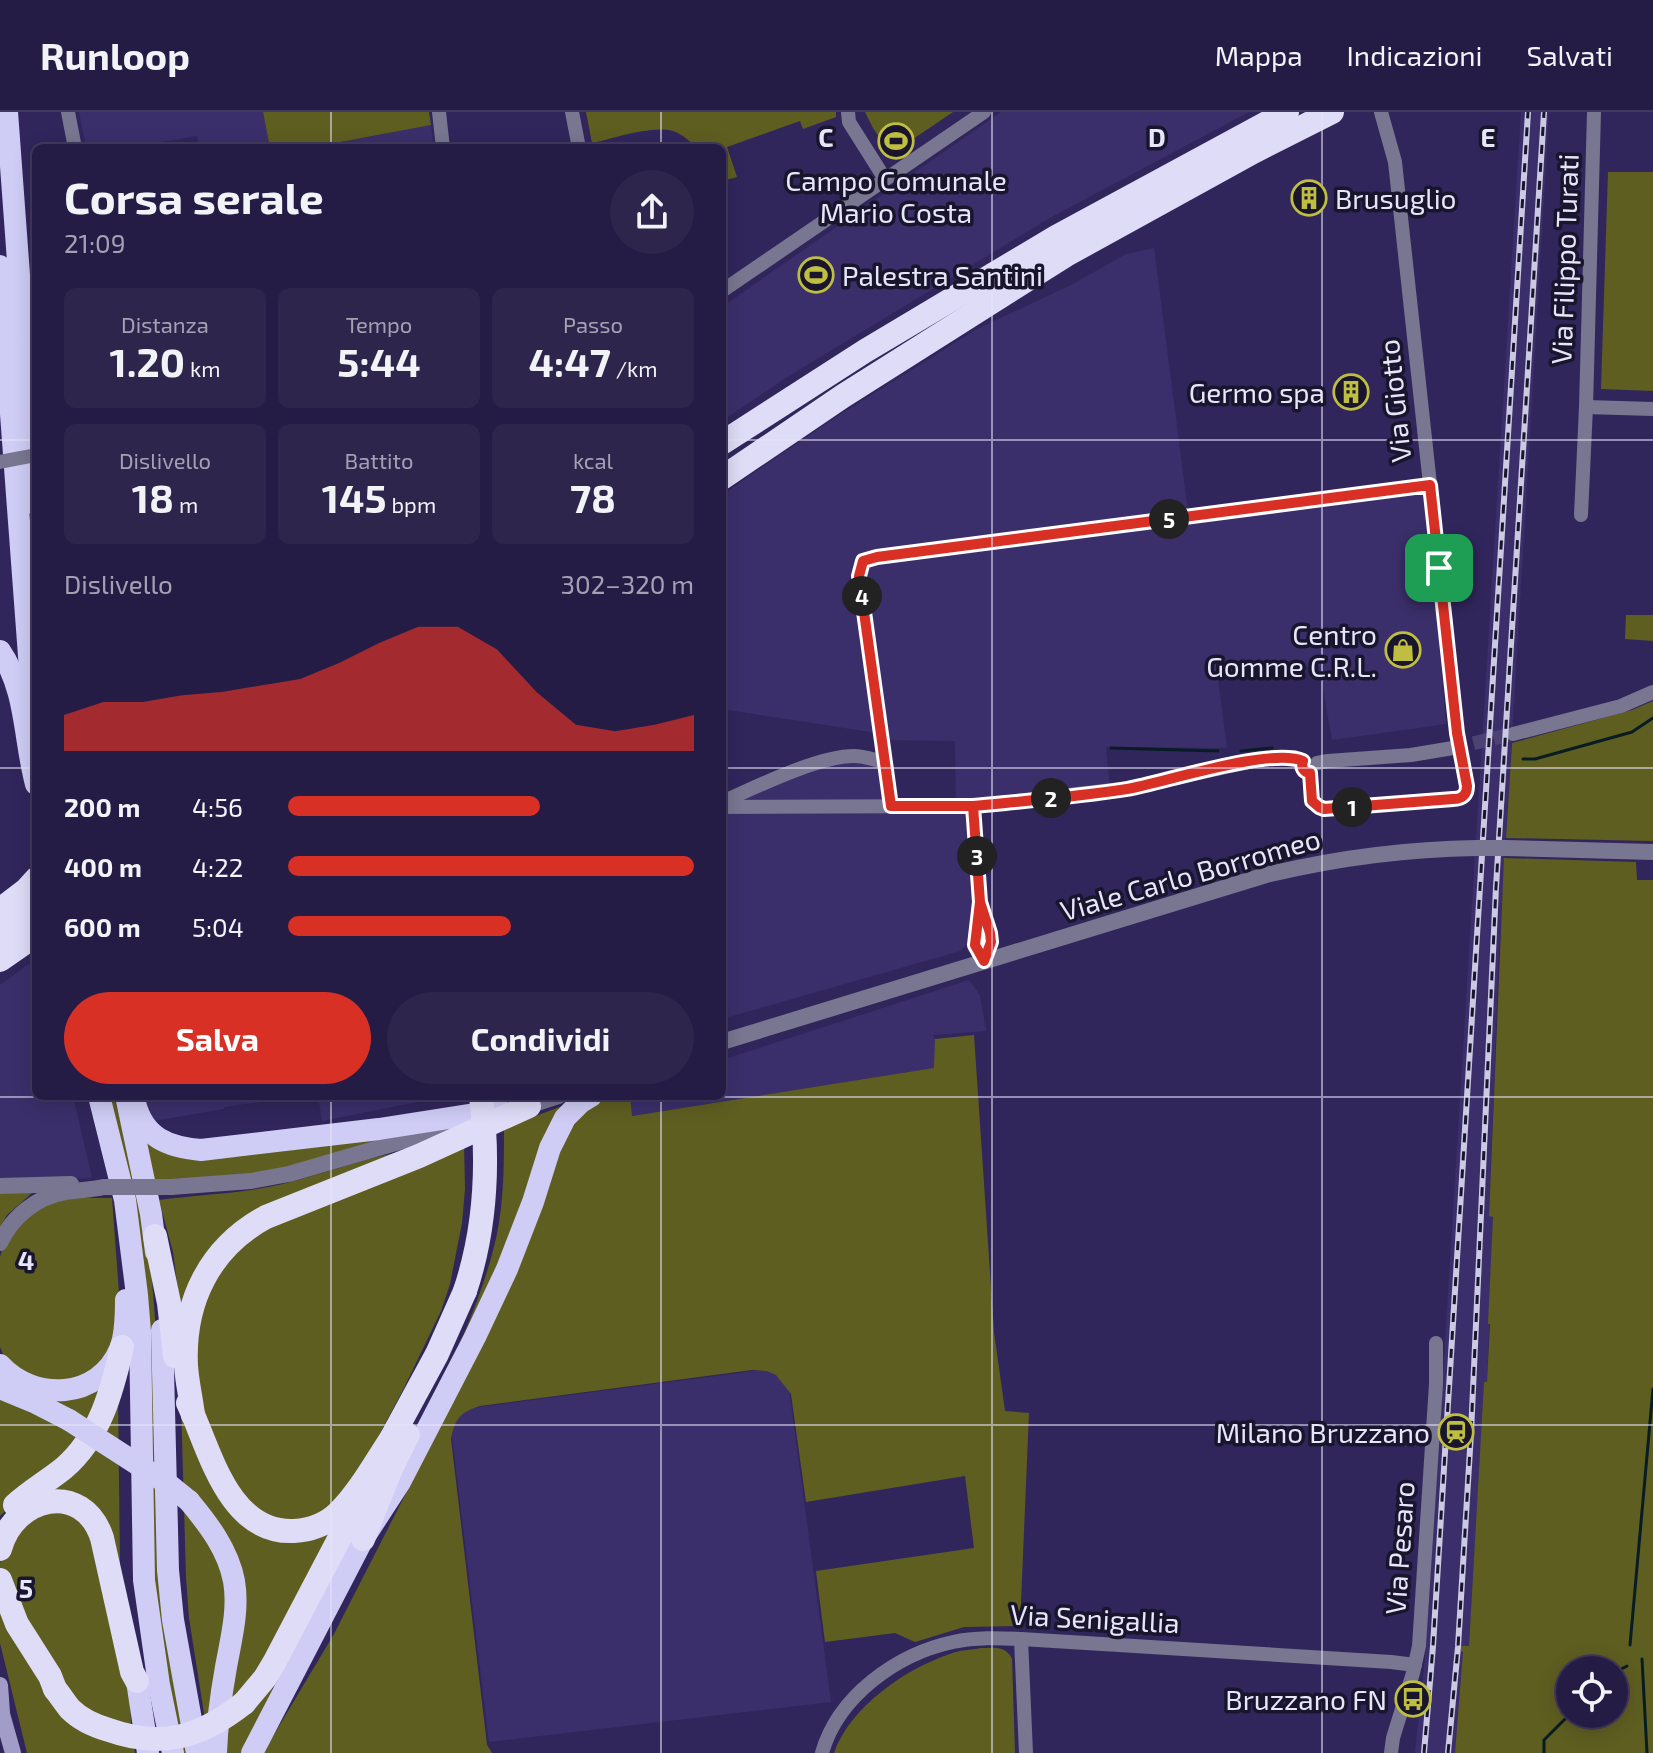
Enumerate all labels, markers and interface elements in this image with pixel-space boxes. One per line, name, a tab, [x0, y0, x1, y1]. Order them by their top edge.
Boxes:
text: Runloop	[40, 32, 190, 78]
text: Mappa	[1215, 38, 1303, 72]
text: Indicazioni	[1347, 38, 1483, 72]
text: Salvati	[1527, 38, 1613, 72]
text: C	[818, 121, 834, 152]
text: D	[1148, 121, 1166, 152]
text: E	[1480, 121, 1496, 152]
sports icon: Campo Comunale Mario Costa	[877, 122, 915, 160]
street label: Via Filippo Turati	[1543, 153, 1585, 365]
place label: Campo Comunale Mario Costa	[785, 163, 1007, 229]
text: Corsa serale	[64, 170, 324, 223]
button: share	[610, 170, 694, 254]
building icon: Brusuglio	[1290, 179, 1328, 217]
place label: Brusuglio	[1335, 181, 1457, 215]
text: 21:09	[64, 227, 126, 258]
sports icon: Palestra Santini	[797, 256, 835, 294]
place label: Palestra Santini	[842, 258, 1043, 292]
text: Distanza	[121, 311, 209, 337]
text: Tempo	[346, 311, 412, 337]
text: Passo	[563, 311, 623, 337]
text: 1.20	[110, 337, 185, 385]
text: 5:44	[337, 337, 421, 385]
text: 4:47	[528, 337, 611, 385]
street label: Via Giotto	[1371, 338, 1417, 464]
text: km	[185, 355, 220, 381]
text: /km	[611, 355, 658, 381]
building icon: Germo spa	[1332, 373, 1370, 411]
place label: Germo spa	[1189, 375, 1325, 409]
text: Dislivello	[119, 447, 211, 473]
text: Battito	[345, 447, 413, 473]
text: kcal	[573, 447, 613, 473]
text: 18	[132, 473, 174, 521]
text: 145	[322, 473, 387, 521]
text: 78	[570, 473, 616, 521]
text: m	[174, 491, 198, 517]
text: bpm	[387, 491, 436, 517]
pin: 5	[1149, 499, 1189, 539]
text: 5	[1163, 506, 1175, 532]
pin	[1405, 534, 1473, 602]
icon: arrive	[1417, 546, 1461, 590]
text: Dislivello	[64, 568, 173, 599]
text: 302–320 m	[561, 568, 694, 599]
pin: 4	[842, 576, 882, 616]
text: 4	[855, 583, 869, 609]
place label: Centro Gomme C.R.L.	[1206, 617, 1377, 683]
shop icon: Centro Gomme C.R.L.	[1384, 631, 1422, 669]
pin: 2	[1031, 778, 1071, 818]
text: 2	[1045, 785, 1057, 811]
pin: 1	[1332, 787, 1372, 827]
text: 200 m	[64, 791, 140, 822]
text: 4:56	[192, 791, 243, 822]
text: 1	[1347, 794, 1357, 820]
street label: Viale Carlo Borromeo	[1056, 821, 1324, 927]
pin: 3	[957, 836, 997, 876]
text: 3	[971, 843, 983, 869]
text: 400 m	[64, 851, 142, 882]
text: 4:22	[192, 851, 243, 882]
text: 600 m	[64, 911, 141, 942]
text: 5:04	[192, 911, 244, 942]
button: Salva	[64, 992, 371, 1084]
button: Condividi	[387, 992, 694, 1084]
text: 4	[18, 1244, 34, 1275]
station icon: Milano Bruzzano	[1437, 1413, 1475, 1451]
place label: Milano Bruzzano	[1216, 1415, 1430, 1449]
street label: Via Pesaro	[1377, 1480, 1421, 1616]
text: 5	[19, 1572, 33, 1603]
street label: Via Senigallia	[1010, 1597, 1180, 1639]
map controls	[1556, 1656, 1628, 1728]
button: locate	[1556, 1656, 1628, 1728]
bus stop icon: Bruzzano FN	[1394, 1680, 1432, 1718]
place label: Bruzzano FN	[1225, 1682, 1387, 1716]

